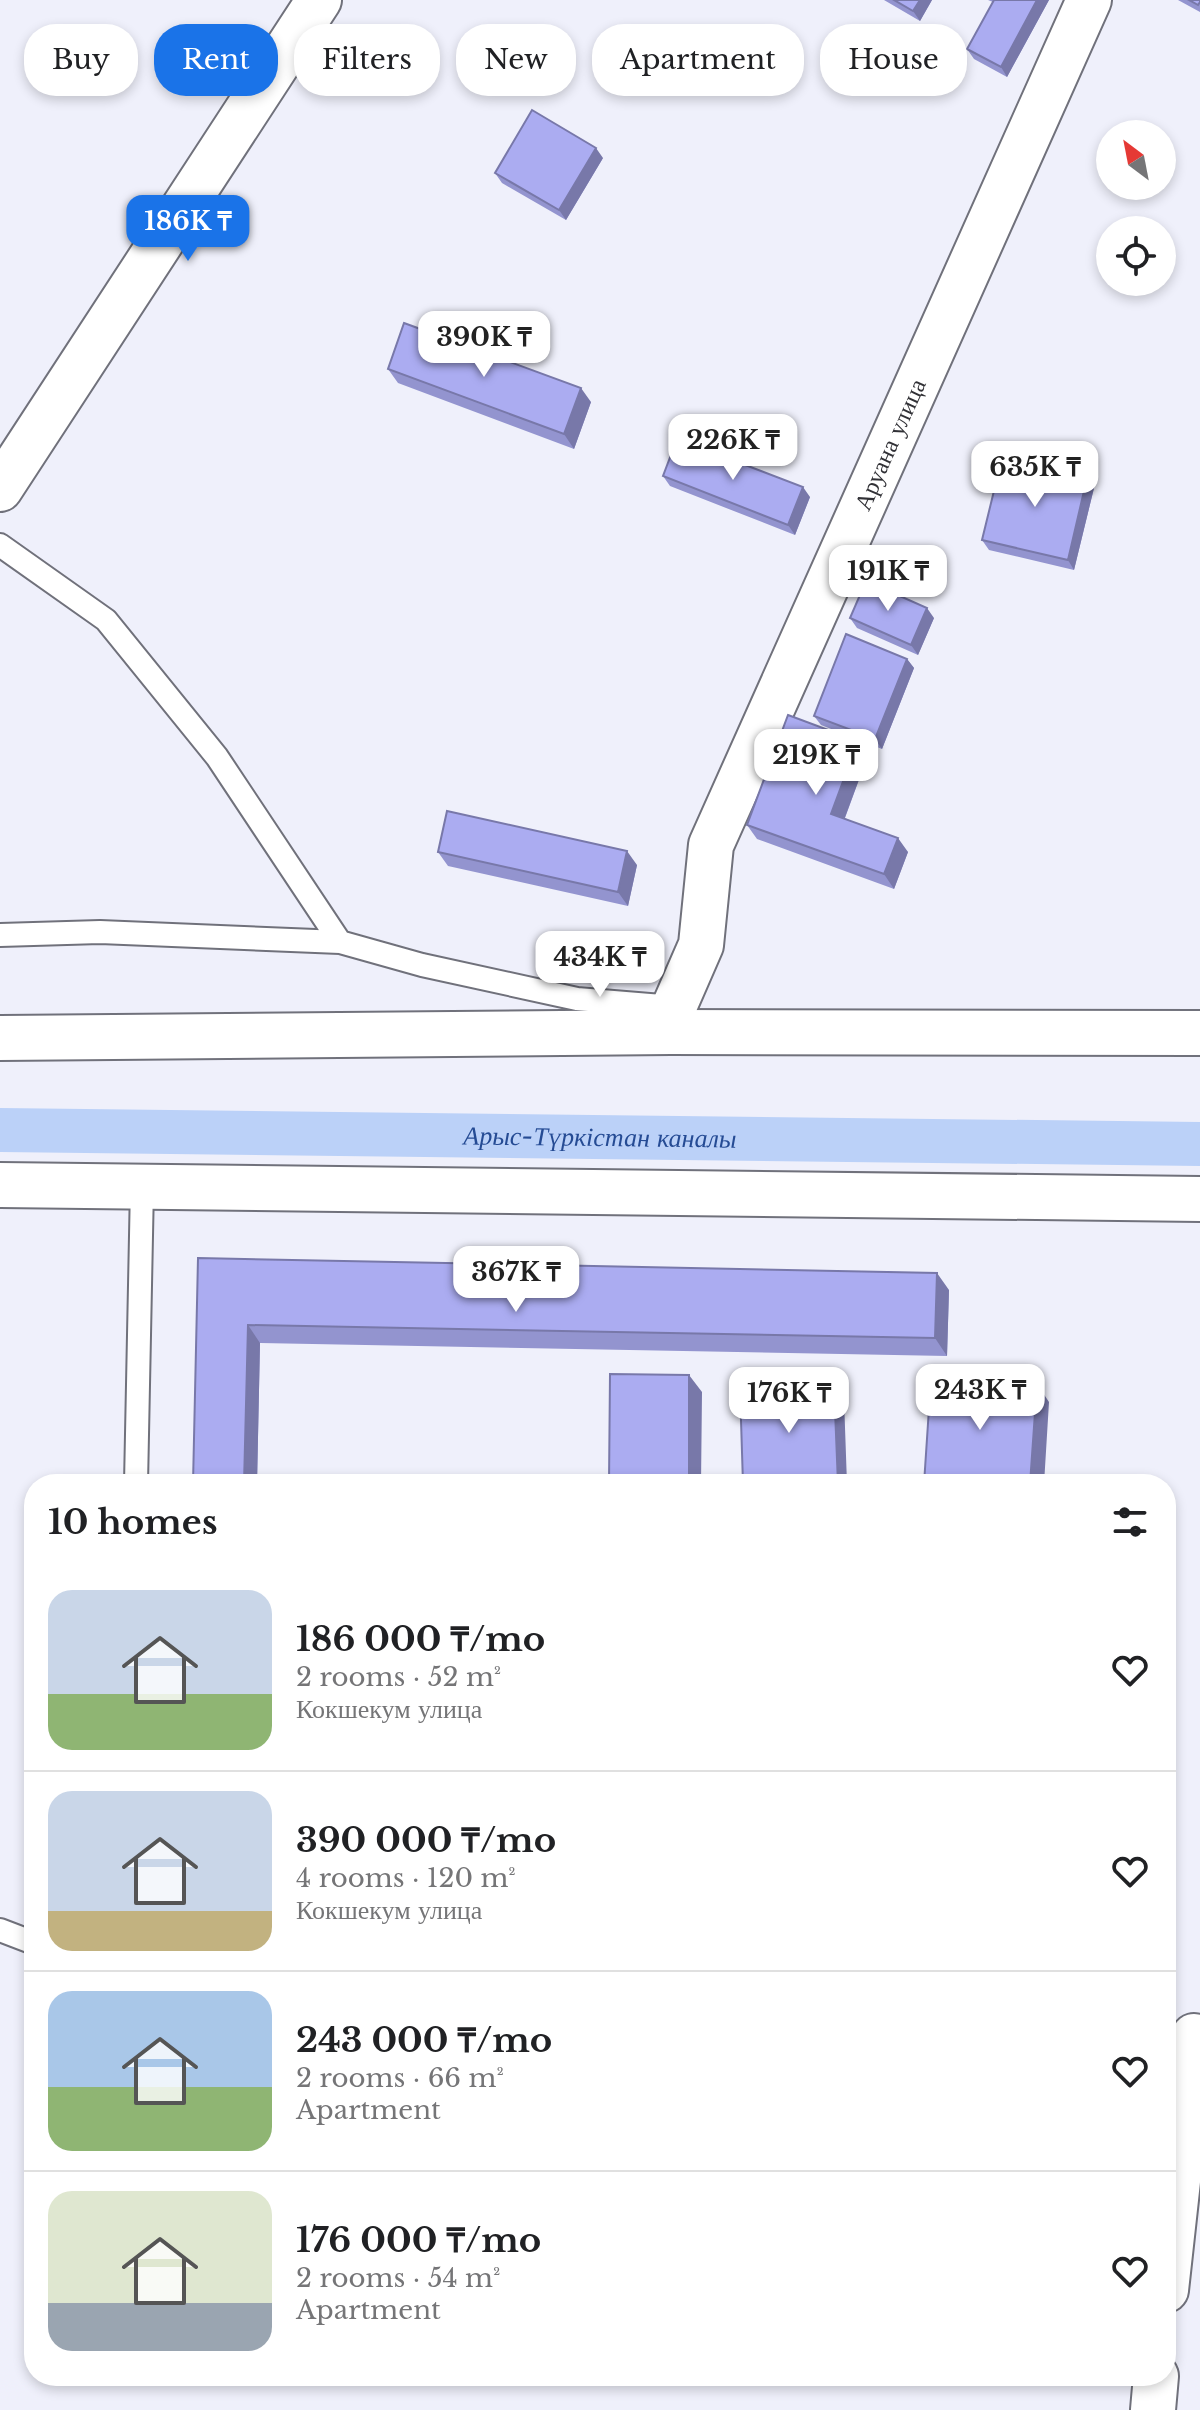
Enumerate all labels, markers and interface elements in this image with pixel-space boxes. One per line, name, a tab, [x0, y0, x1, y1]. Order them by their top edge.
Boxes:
chip: Buy	[24, 24, 138, 96]
chip: Rent	[154, 24, 278, 96]
chip: Filters	[294, 24, 440, 96]
chip: New	[456, 24, 576, 96]
chip: Apartment	[592, 24, 804, 96]
chip: House	[820, 24, 967, 96]
north arrow	[1096, 120, 1176, 200]
map controls	[1096, 120, 1176, 296]
pin: 186K ₸	[123, 195, 253, 263]
text: 186K ₸	[144, 205, 232, 237]
button: locate	[1096, 216, 1176, 296]
pin: 390K ₸	[419, 311, 549, 379]
text: 390K ₸	[436, 321, 532, 353]
street label: Аруана улица	[848, 374, 932, 515]
pin: 226K ₸	[668, 414, 798, 482]
text: 226K ₸	[686, 424, 780, 456]
pin: 635K ₸	[970, 441, 1100, 509]
text: 635K ₸	[989, 451, 1081, 483]
pin: 191K ₸	[823, 545, 953, 613]
text: 191K ₸	[847, 555, 929, 587]
pin: 219K ₸	[751, 729, 881, 797]
text: 219K ₸	[772, 739, 860, 771]
pin: 434K ₸	[535, 931, 665, 999]
text: 434K ₸	[554, 941, 646, 973]
water label: Арыс-Түркістан каналы	[461, 1119, 737, 1155]
pin: 367K ₸	[451, 1246, 581, 1314]
text: 367K ₸	[471, 1256, 561, 1288]
pin: 243K ₸	[915, 1364, 1045, 1432]
pin: 176K ₸	[724, 1367, 854, 1435]
text: 243K ₸	[934, 1374, 1026, 1406]
text: 176K ₸	[747, 1377, 831, 1409]
icon: filters	[1108, 1500, 1152, 1544]
text: 10 homes	[48, 1501, 218, 1543]
text: 186 000 ₸/mo	[296, 1618, 545, 1660]
icon: home	[112, 1622, 208, 1718]
icon: heart	[1108, 1648, 1152, 1692]
text: 2 rooms · 52 m²	[296, 1661, 501, 1693]
text: Кокшекум улица	[296, 1693, 482, 1725]
text: 390 000 ₸/mo	[296, 1819, 556, 1861]
icon: home	[112, 1823, 208, 1919]
icon: heart	[1108, 1849, 1152, 1893]
text: 4 rooms · 120 m²	[296, 1862, 516, 1894]
text: Кокшекум улица	[296, 1894, 482, 1926]
text: 243 000 ₸/mo	[296, 2019, 552, 2061]
icon: home	[112, 2023, 208, 2119]
icon: heart	[1108, 2049, 1152, 2093]
text: 2 rooms · 66 m²	[296, 2062, 504, 2094]
text: Apartment	[296, 2094, 441, 2126]
text: 176 000 ₸/mo	[296, 2219, 541, 2261]
icon: home	[112, 2223, 208, 2319]
icon: heart	[1108, 2249, 1152, 2293]
text: 2 rooms · 54 m²	[296, 2262, 500, 2294]
text: Apartment	[296, 2294, 441, 2326]

